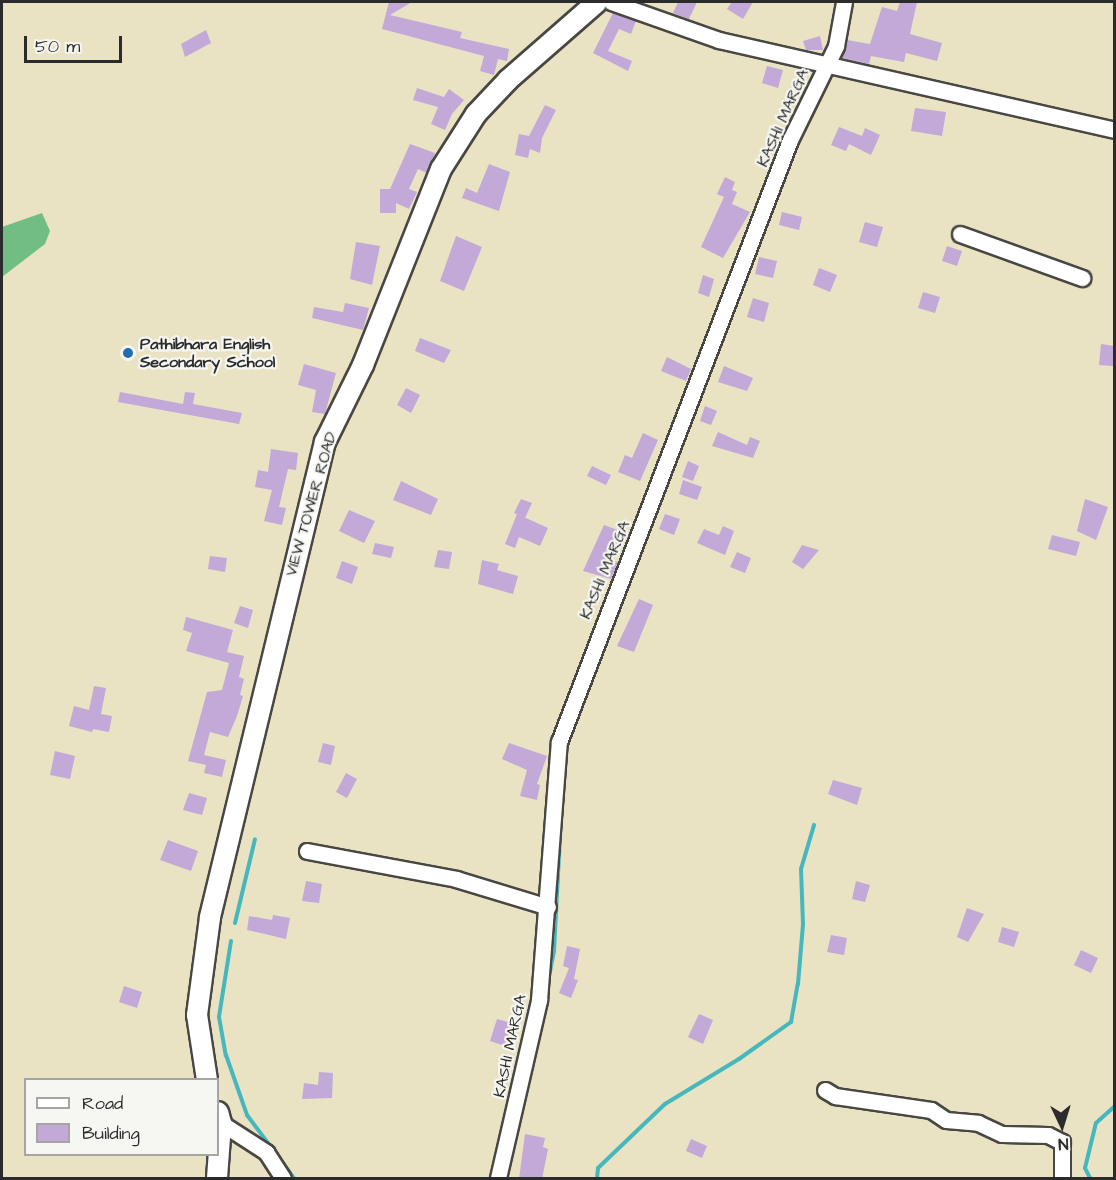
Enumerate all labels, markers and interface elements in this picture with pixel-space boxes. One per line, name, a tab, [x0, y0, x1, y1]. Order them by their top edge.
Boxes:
scale bar	[27, 24, 124, 62]
text: 50 m	[35, 34, 80, 59]
street label: KASHI MARGA	[753, 66, 813, 170]
place label: Pathibhara English Secondary School	[140, 334, 275, 372]
marker: Pathibhara English Secondary School	[121, 346, 135, 360]
street label: VIEW TOWER ROAD	[281, 430, 341, 578]
street label: KASHI MARGA	[576, 518, 634, 622]
street label: KASHI MARGA	[490, 993, 530, 1099]
legend	[24, 1078, 219, 1156]
text: Road	[82, 1091, 123, 1116]
north arrow	[1032, 1096, 1092, 1156]
text: Building	[82, 1121, 140, 1146]
text: N	[1057, 1133, 1069, 1155]

